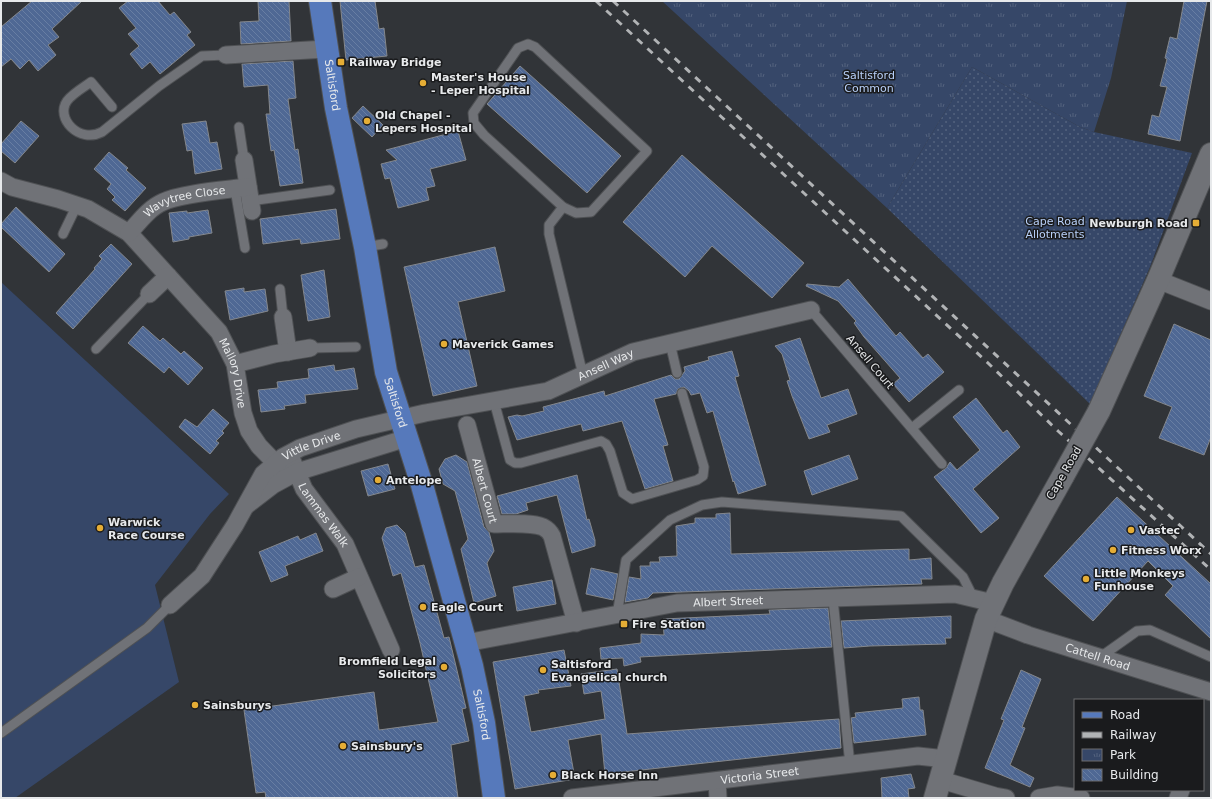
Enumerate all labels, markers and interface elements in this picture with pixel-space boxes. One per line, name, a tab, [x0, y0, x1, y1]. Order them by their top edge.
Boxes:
place label: Railway Bridge	[349, 56, 441, 69]
marker: Railway Bridge	[336, 57, 346, 67]
street label: Saltisford	[322, 58, 343, 112]
park label: Saltisford Common	[843, 69, 895, 95]
place label: Master's House - Leper Hospital	[431, 71, 530, 97]
marker: Master's House - Leper Hospital	[418, 78, 428, 88]
place label: Old Chapel - Lepers Hospital	[375, 109, 472, 135]
marker: Old Chapel - Lepers Hospital	[362, 116, 372, 126]
street label: Wavytree Close	[141, 183, 226, 220]
park label: Cape Road Allotments	[1025, 215, 1085, 241]
place label: Newburgh Road	[1089, 217, 1188, 230]
marker: Newburgh Road	[1191, 218, 1201, 228]
street label: Ansell Court	[844, 332, 897, 392]
street label: Mallory Drive	[217, 336, 249, 409]
place label: Maverick Games	[452, 338, 554, 351]
marker: Maverick Games	[439, 339, 449, 349]
street label: Ansell Way	[576, 346, 636, 383]
street label: Saltisford	[382, 376, 410, 429]
street label: Vittle Drive	[280, 428, 342, 463]
street label: Cape Road	[1044, 444, 1084, 502]
street label: Albert Court	[470, 457, 500, 525]
place label: Antelope	[386, 474, 442, 487]
marker: Antelope	[373, 475, 383, 485]
street label: Lammas Walk	[296, 481, 352, 550]
place label: Warwick Race Course	[108, 516, 185, 542]
marker: Warwick Race Course	[95, 523, 105, 533]
place label: Vastec	[1139, 524, 1180, 537]
marker: Vastec	[1126, 525, 1136, 535]
place label: Fitness Worx	[1121, 544, 1202, 557]
marker: Fitness Worx	[1108, 545, 1118, 555]
place label: Little Monkeys Funhouse	[1094, 567, 1185, 593]
marker: Little Monkeys Funhouse	[1081, 574, 1091, 584]
street label: Albert Street	[693, 594, 764, 609]
place label: Eagle Court	[431, 601, 503, 614]
marker: Eagle Court	[418, 602, 428, 612]
place label: Fire Station	[632, 618, 705, 631]
marker: Fire Station	[619, 619, 629, 629]
street label: Cattell Road	[1064, 641, 1132, 673]
place label: Bromfield Legal Solicitors	[339, 655, 436, 681]
place label: Saltisford Evangelical church	[551, 658, 667, 684]
marker: Bromfield Legal Solicitors	[439, 662, 449, 672]
marker: Saltisford Evangelical church	[538, 665, 548, 675]
street label: Saltisford	[471, 688, 493, 741]
place label: Sainsburys	[203, 699, 272, 712]
legend	[1074, 699, 1204, 791]
marker: Sainsburys	[190, 700, 200, 710]
text: Road	[1110, 708, 1140, 722]
text: Railway	[1110, 728, 1156, 742]
place label: Sainsbury's	[351, 740, 423, 753]
marker: Sainsbury's	[338, 741, 348, 751]
text: Park	[1110, 748, 1136, 762]
street label: Victoria Street	[720, 764, 800, 786]
text: Building	[1110, 768, 1159, 782]
place label: Black Horse Inn	[561, 769, 658, 782]
marker: Black Horse Inn	[548, 770, 558, 780]

